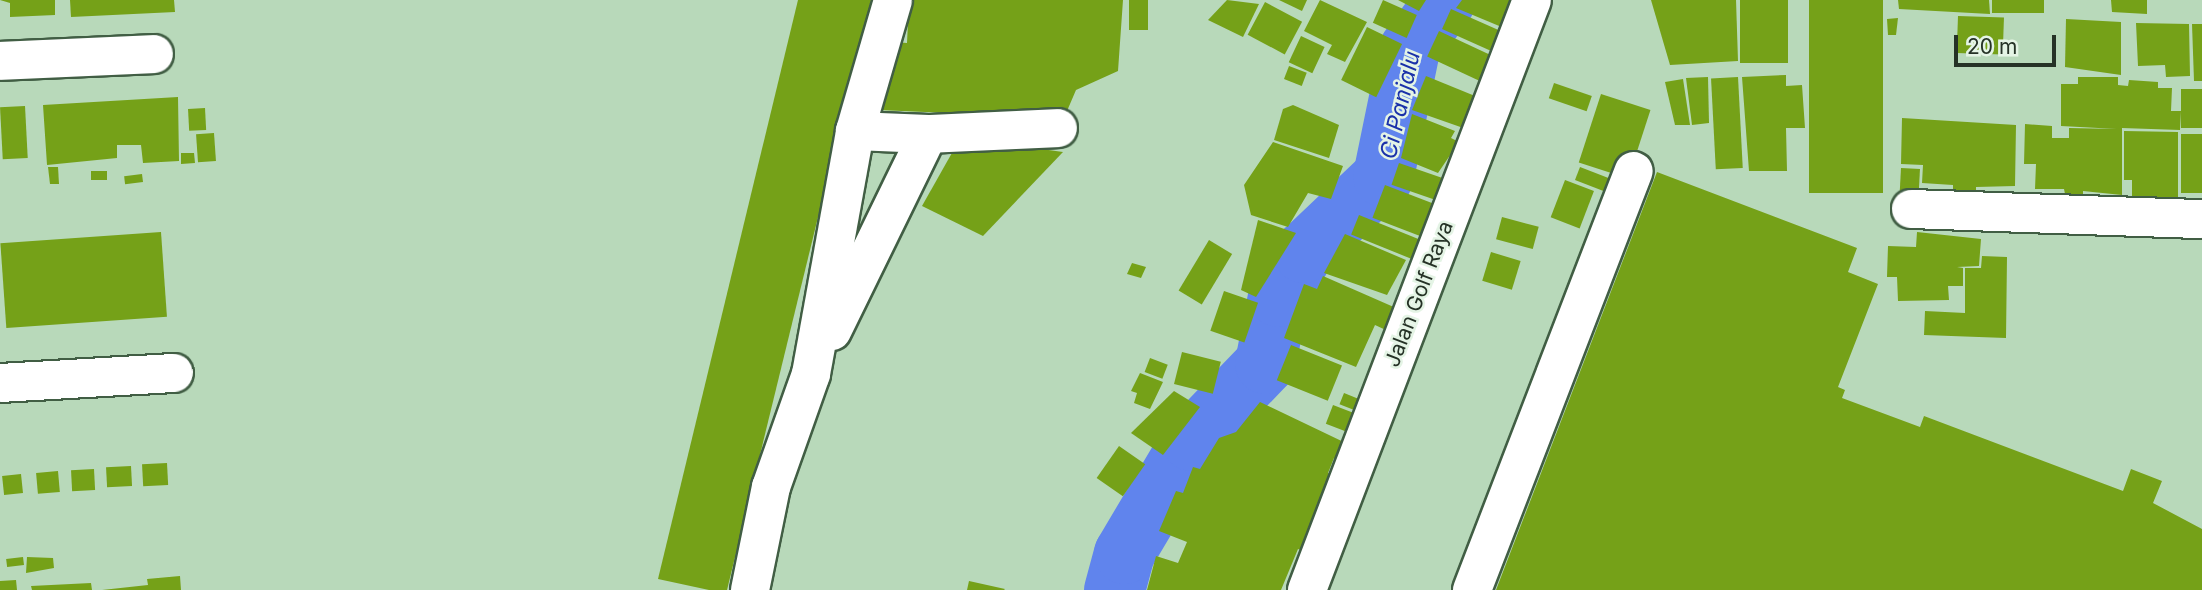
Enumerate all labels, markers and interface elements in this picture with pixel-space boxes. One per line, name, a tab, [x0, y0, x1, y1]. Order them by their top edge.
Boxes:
scale bar	[1957, 21, 2058, 65]
text: 20 m	[1967, 34, 2017, 59]
water label: Ci Panjalu	[1374, 48, 1426, 162]
street label: Jalan Golf Raya	[1380, 217, 1458, 371]

